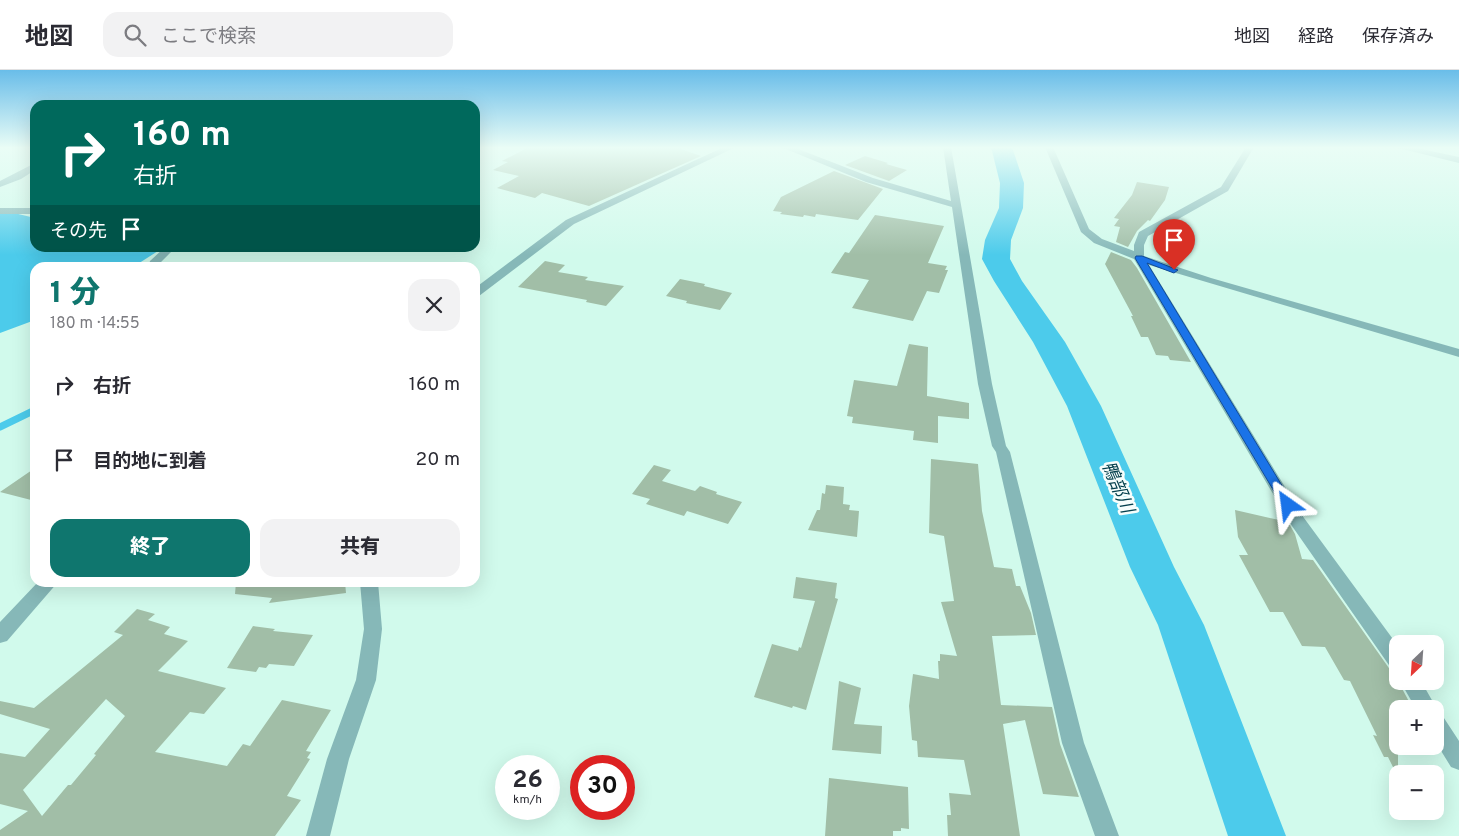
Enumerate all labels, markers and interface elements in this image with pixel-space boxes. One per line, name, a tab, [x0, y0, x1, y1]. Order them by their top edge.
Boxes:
search box	[103, 12, 453, 57]
icon: search	[121, 21, 149, 49]
text: 地図	[25, 23, 73, 53]
text: ここで検索	[161, 25, 256, 49]
text: 地図	[1234, 26, 1270, 49]
text: 経路	[1298, 26, 1334, 49]
text: 保存済み	[1362, 26, 1434, 49]
text: 160 m	[133, 114, 231, 158]
icon: right	[50, 120, 115, 185]
text: 右折	[133, 164, 177, 191]
icon: arrive	[117, 215, 145, 243]
pin	[1153, 219, 1195, 270]
text: その先	[50, 220, 107, 244]
icon: arrive	[1160, 226, 1188, 254]
text: 1 分	[50, 276, 100, 313]
button: close	[408, 279, 460, 331]
text: 180 m · 14:55	[50, 314, 140, 334]
icon: right	[50, 371, 78, 399]
text: 160 m	[409, 373, 460, 397]
text: 右折	[93, 375, 131, 399]
icon: arrive	[50, 446, 78, 474]
text: 20 m	[416, 448, 460, 472]
text: 目的地に到着	[93, 450, 207, 474]
water label: 鴨部川	[1095, 458, 1139, 519]
position arrow	[1261, 478, 1313, 530]
button: 終了	[50, 519, 250, 577]
button: 共有	[260, 519, 460, 577]
north arrow	[1389, 635, 1444, 690]
map controls	[1389, 635, 1444, 820]
button: +	[1389, 700, 1444, 755]
speed limit sign: 30	[570, 755, 635, 820]
text: 26	[512, 765, 543, 797]
button: −	[1389, 765, 1444, 820]
text: km/h	[513, 792, 542, 808]

